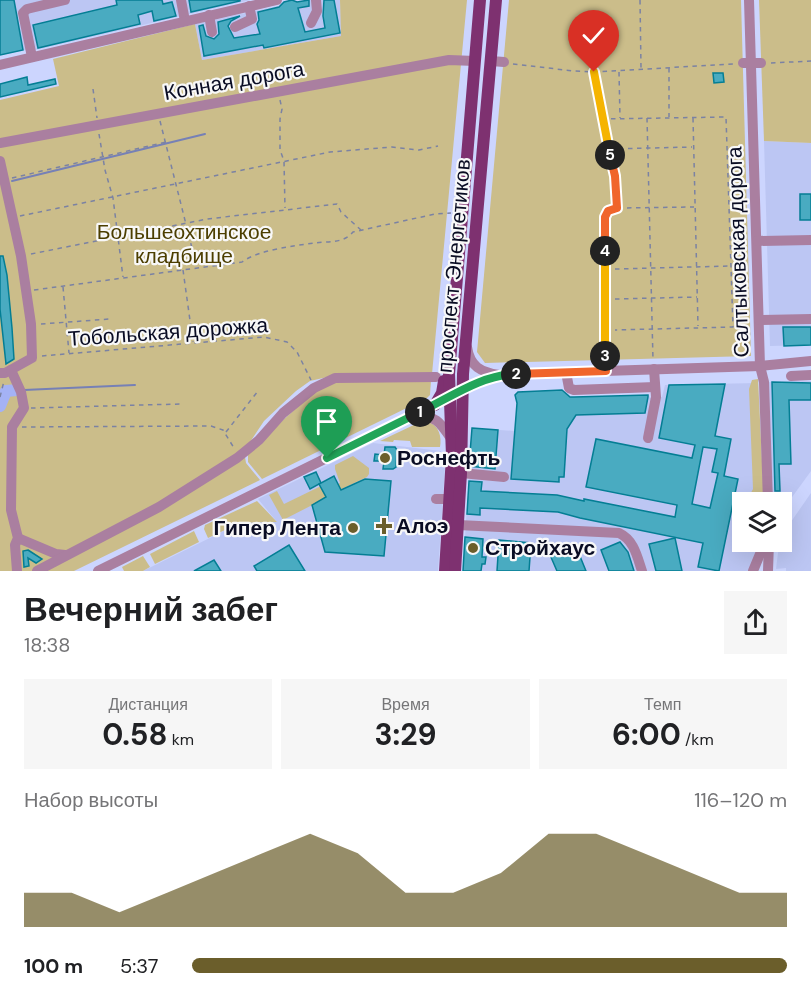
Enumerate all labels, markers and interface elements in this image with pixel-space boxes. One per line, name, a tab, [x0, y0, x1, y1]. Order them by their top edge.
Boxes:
pin	[568, 10, 619, 72]
icon: check	[577, 19, 610, 52]
street label: Конная дорога	[162, 55, 307, 107]
pin: 5	[595, 140, 625, 170]
text: 5	[605, 144, 615, 165]
street label: Салтыковская дорога	[720, 146, 756, 358]
street label: проспект Энергетиков	[431, 158, 477, 374]
park label: Большеохтинское кладбище	[97, 218, 271, 270]
pin: 4	[590, 236, 620, 266]
text: 4	[600, 240, 610, 261]
street label: Тобольская дорожка	[67, 311, 269, 353]
pin: 3	[590, 341, 620, 371]
text: 3	[600, 345, 610, 366]
pin: 2	[501, 359, 531, 389]
text: 2	[511, 363, 521, 384]
pin	[301, 396, 352, 458]
pin: 1	[405, 397, 435, 427]
text: 1	[417, 401, 423, 422]
icon: arrive	[310, 405, 343, 438]
place label: Роснефть	[397, 444, 500, 472]
marker: Роснефть	[378, 451, 392, 465]
map controls	[732, 492, 792, 552]
button: layers	[732, 492, 792, 552]
place label: Алоэ	[396, 512, 448, 540]
place label: Гипер Лента	[214, 514, 341, 542]
marker: Алоэ	[377, 519, 391, 533]
marker: Гипер Лента	[346, 521, 360, 535]
place label: Стройхаус	[485, 534, 596, 562]
marker: Стройхаус	[466, 541, 480, 555]
text: Вечерний забег	[24, 588, 278, 631]
button: share	[724, 591, 787, 654]
text: 18:38	[24, 632, 70, 658]
text: Дистанция	[108, 694, 188, 715]
text: Время	[381, 694, 430, 715]
text: Темп	[644, 694, 682, 715]
text: 0.58	[102, 715, 167, 754]
text: 3:29	[375, 715, 436, 754]
text: 6:00	[612, 715, 681, 754]
text: km	[167, 729, 194, 750]
text: /km	[681, 729, 714, 750]
text: Набор высоты	[24, 787, 158, 813]
text: 116–120 m	[694, 787, 787, 813]
text: 100 m	[24, 953, 83, 979]
text: 5:37	[120, 953, 158, 979]

